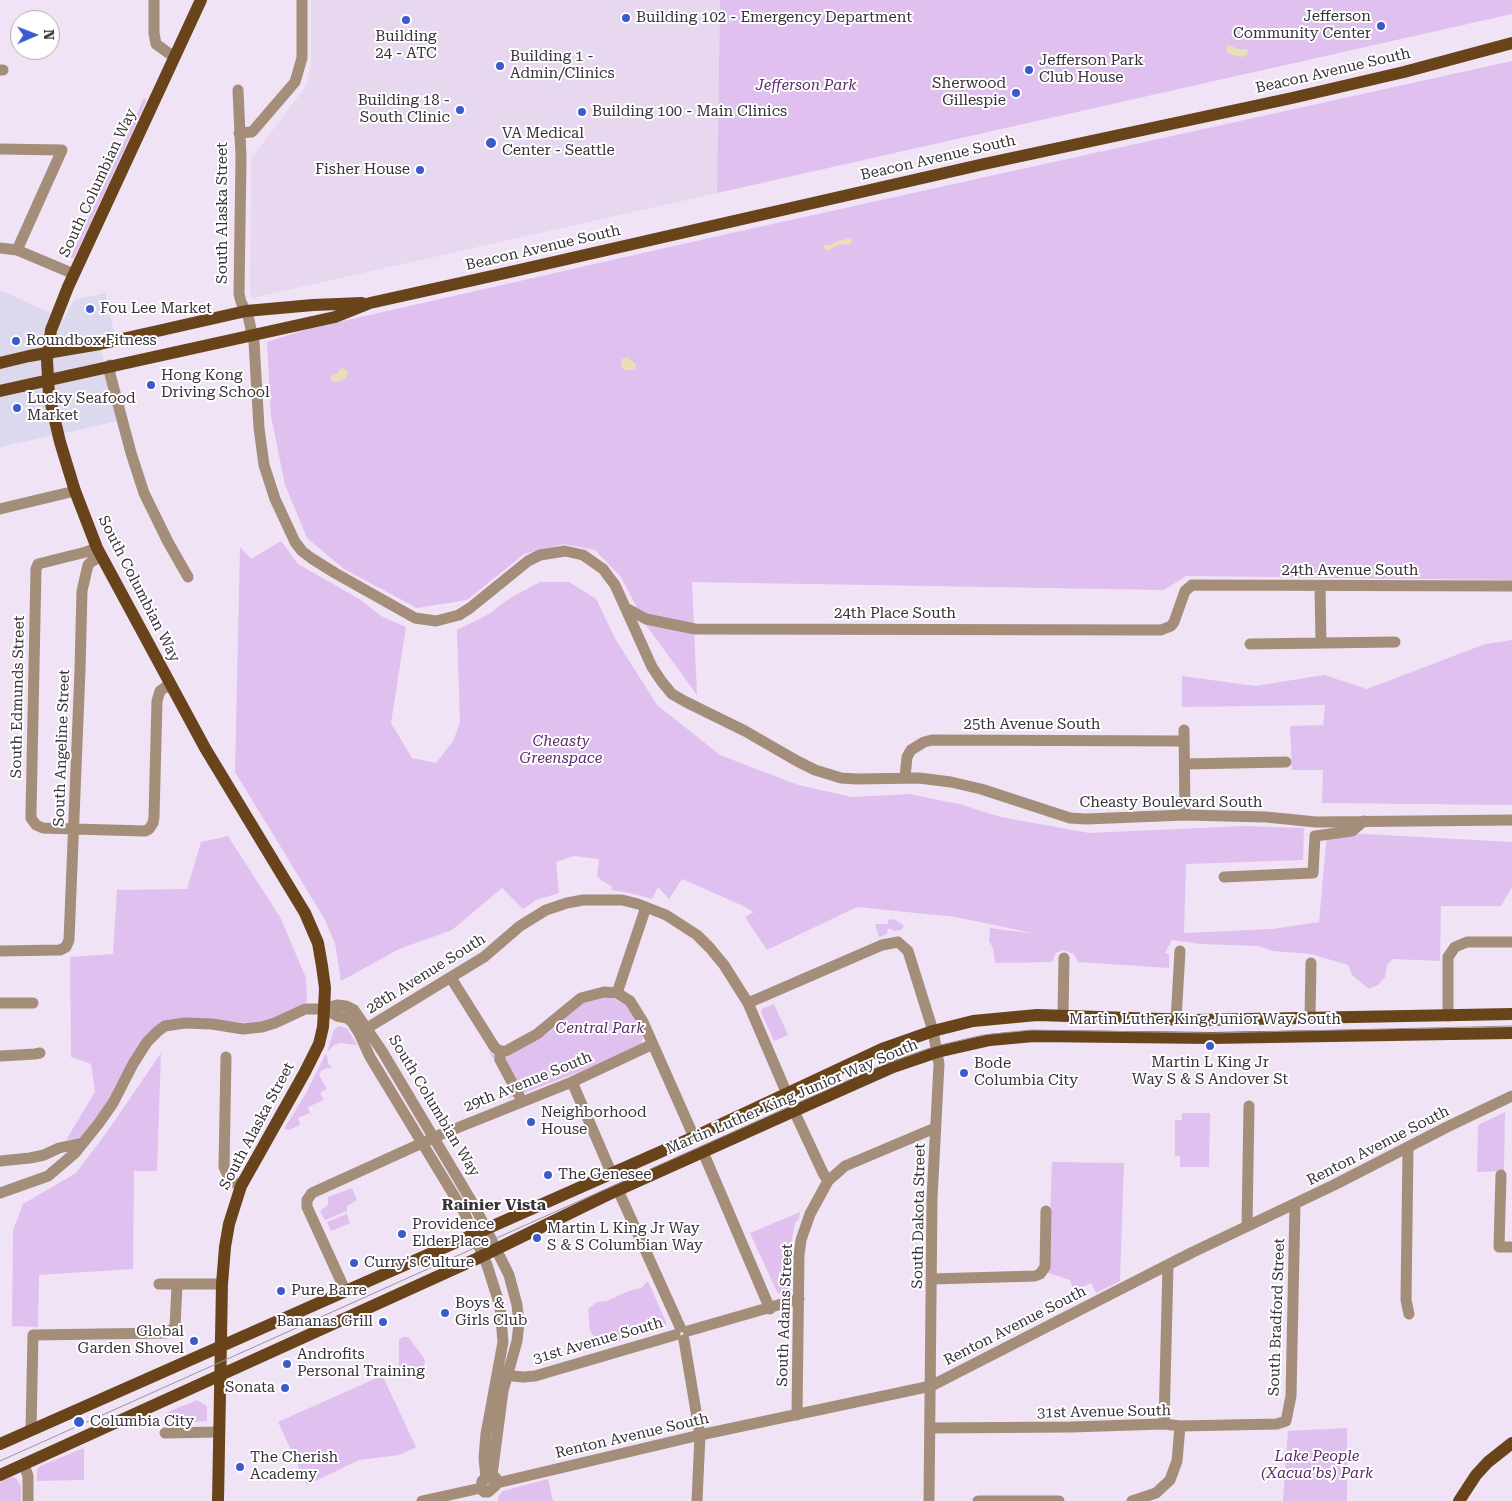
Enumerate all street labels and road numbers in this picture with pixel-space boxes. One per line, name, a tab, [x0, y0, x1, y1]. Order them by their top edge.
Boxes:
street label: Beacon Avenue South	[1254, 44, 1412, 98]
street label: South Columbian Way	[56, 106, 140, 260]
street label: Beacon Avenue South	[859, 131, 1017, 185]
street label: South Alaska Street	[214, 142, 232, 284]
street label: Beacon Avenue South	[464, 221, 622, 275]
street label: South Columbian Way	[94, 513, 184, 665]
street label: 24th Avenue South	[1282, 562, 1418, 580]
street label: 24th Place South	[834, 605, 956, 623]
street label: South Edmunds Street	[8, 616, 28, 778]
street label: South Angeline Street	[50, 669, 74, 827]
street label: 25th Avenue South	[964, 716, 1100, 734]
street label: Cheasty Boulevard South	[1079, 794, 1263, 812]
street label: 28th Avenue South	[363, 930, 489, 1018]
street label: Martin Luther King Junior Way South	[1069, 1011, 1341, 1029]
street label: South Columbian Way	[385, 1032, 483, 1180]
street label: Martin Luther King Junior Way South	[663, 1036, 921, 1158]
street label: 29th Avenue South	[461, 1048, 595, 1116]
street label: South Alaska Street	[216, 1059, 298, 1193]
street label: Renton Avenue South	[1304, 1102, 1452, 1190]
street label: South Dakota Street	[909, 1143, 929, 1289]
street label: South Bradford Street	[1265, 1238, 1289, 1396]
street label: South Adams Street	[774, 1243, 796, 1387]
street label: Renton Avenue South	[941, 1282, 1089, 1370]
street label: 31st Avenue South	[531, 1314, 665, 1368]
street label: 31st Avenue South	[1037, 1402, 1171, 1422]
street label: Renton Avenue South	[553, 1410, 711, 1462]

